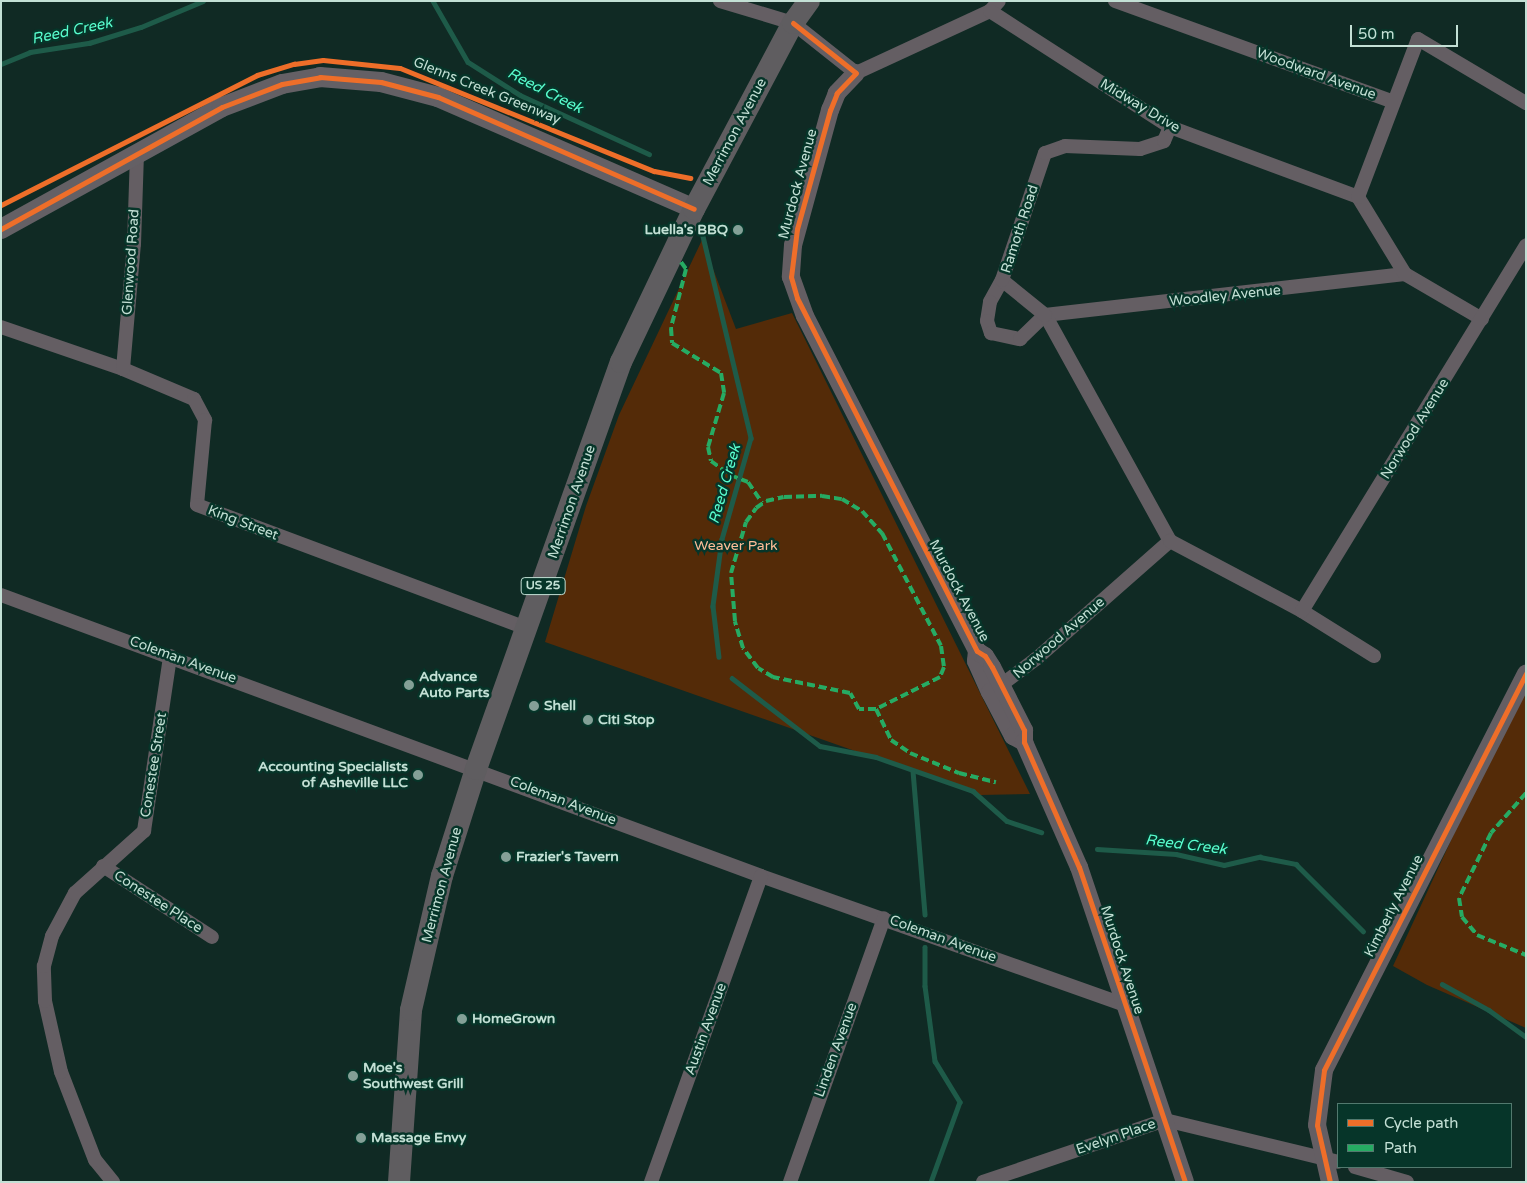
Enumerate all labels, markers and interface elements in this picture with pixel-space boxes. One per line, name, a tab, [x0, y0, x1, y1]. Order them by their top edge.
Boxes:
water label: Reed Creek	[30, 14, 114, 48]
scale bar	[1352, 15, 1460, 47]
text: 50 m	[1358, 25, 1395, 43]
street label: Woodward Avenue	[1254, 45, 1378, 103]
street label: Glenns Creek Greenway	[411, 54, 563, 128]
water label: Reed Creek	[504, 64, 586, 118]
street label: Merrimon Avenue	[700, 75, 770, 189]
street label: Midway Drive	[1097, 76, 1183, 136]
street label: Murdock Avenue	[775, 127, 821, 241]
street label: Ramoth Road	[998, 183, 1042, 275]
street label: Glenwood Road	[119, 209, 143, 315]
place label: Luella's BBQ	[644, 222, 728, 238]
marker: Luella's BBQ	[732, 224, 744, 236]
street label: Woodley Avenue	[1168, 282, 1282, 310]
street label: Norwood Avenue	[1377, 376, 1453, 482]
water label: Reed Creek	[705, 442, 745, 526]
street label: Merrimon Avenue	[545, 443, 599, 561]
street label: King Street	[206, 502, 280, 544]
street label: Murdock Avenue	[925, 537, 993, 645]
park label: Weaver Park	[694, 538, 778, 554]
road number: US 25	[520, 576, 566, 596]
street label: Norwood Avenue	[1010, 594, 1108, 682]
street label: Coleman Avenue	[127, 633, 239, 687]
place label: Advance Auto Parts	[419, 669, 490, 702]
marker: Advance Auto Parts	[403, 679, 415, 691]
place label: Shell	[544, 698, 576, 714]
marker: Shell	[528, 700, 540, 712]
street label: Conestee Street	[137, 711, 171, 819]
place label: Citi Stop	[598, 712, 655, 728]
marker: Citi Stop	[582, 714, 594, 726]
place label: Accounting Specialists of Asheville LLC	[258, 759, 408, 792]
marker: Accounting Specialists of Asheville LLC	[412, 769, 424, 781]
street label: Coleman Avenue	[508, 773, 618, 829]
street label: Merrimon Avenue	[418, 825, 466, 945]
water label: Reed Creek	[1144, 831, 1228, 859]
place label: Frazier's Tavern	[516, 849, 619, 865]
marker: Frazier's Tavern	[500, 851, 512, 863]
street label: Kimberly Avenue	[1361, 852, 1427, 960]
street label: Conestee Place	[111, 867, 205, 937]
street label: Murdock Avenue	[1097, 904, 1147, 1016]
street label: Coleman Avenue	[887, 912, 999, 966]
street label: Austin Avenue	[682, 981, 730, 1077]
street label: Linden Avenue	[811, 1001, 861, 1099]
place label: HomeGrown	[472, 1011, 555, 1027]
marker: HomeGrown	[456, 1013, 468, 1025]
place label: Moe's Southwest Grill	[363, 1060, 463, 1092]
marker: Moe's Southwest Grill	[347, 1070, 359, 1082]
legend	[1337, 1103, 1512, 1168]
text: Cycle path	[1384, 1114, 1458, 1132]
street label: Evelyn Place	[1074, 1116, 1158, 1158]
place label: Massage Envy	[371, 1130, 466, 1146]
marker: Massage Envy	[355, 1132, 367, 1144]
text: Path	[1384, 1139, 1417, 1157]

